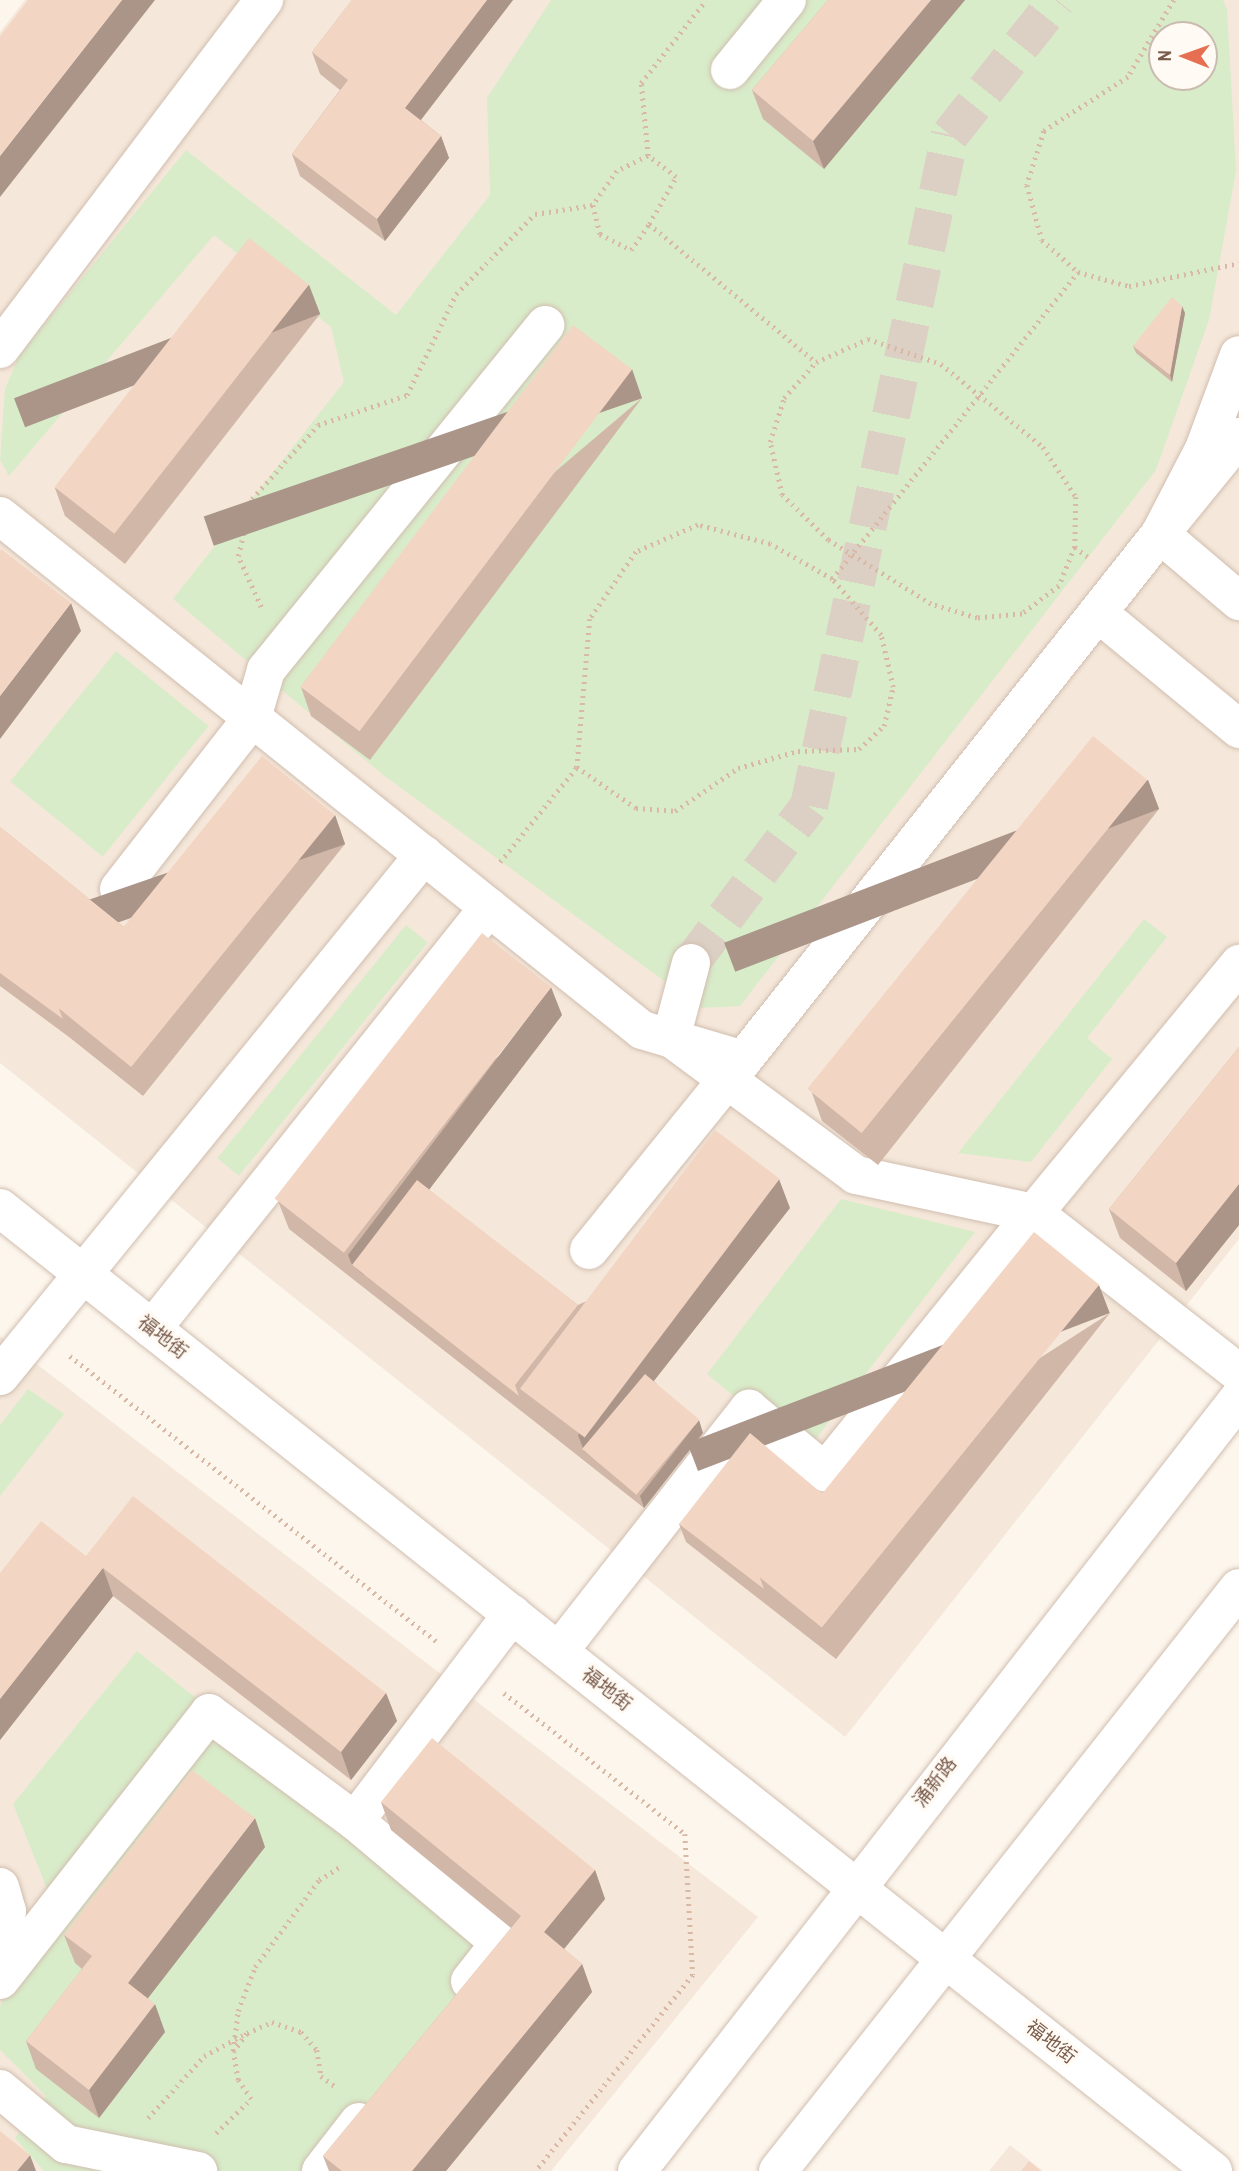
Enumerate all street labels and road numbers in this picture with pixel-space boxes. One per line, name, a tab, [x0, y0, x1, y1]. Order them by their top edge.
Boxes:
street label: 福地街	[134, 1310, 192, 1364]
street label: 福地街	[578, 1662, 636, 1716]
street label: 涌新路	[908, 1753, 962, 1811]
street label: 福地街	[1022, 2015, 1080, 2069]

